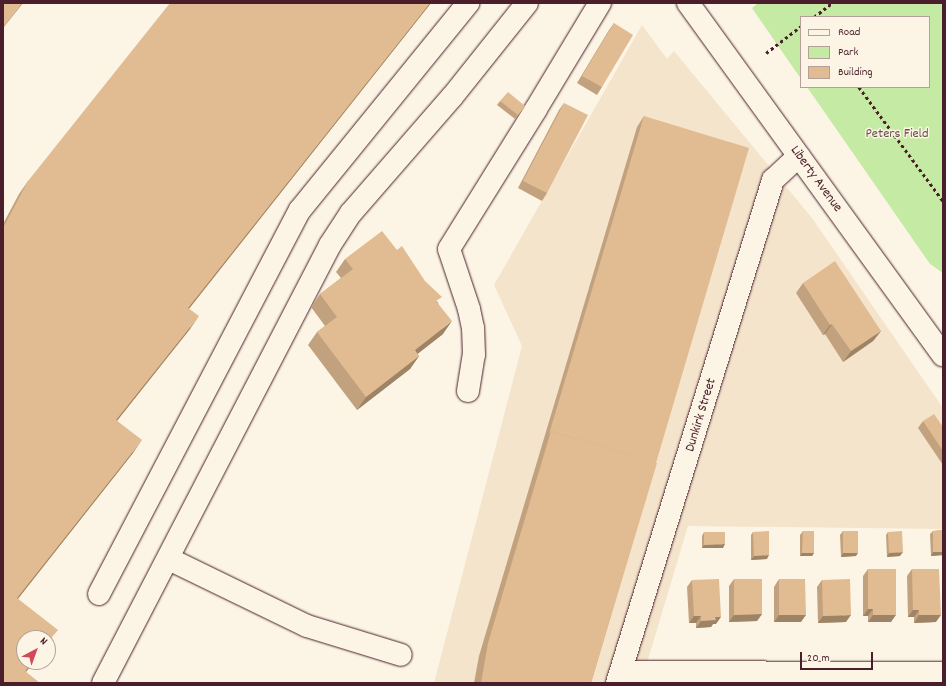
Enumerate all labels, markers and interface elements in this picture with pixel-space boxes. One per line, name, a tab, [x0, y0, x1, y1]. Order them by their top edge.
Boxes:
legend	[800, 16, 930, 88]
text: Road	[838, 24, 860, 41]
text: Park	[838, 44, 858, 61]
text: Building	[838, 64, 873, 81]
park label: Peters Field	[866, 126, 928, 142]
street label: Liberty Avenue	[786, 142, 846, 216]
street label: Dunkirk Street	[682, 376, 720, 454]
north arrow	[16, 630, 56, 670]
text: N	[36, 634, 51, 650]
scale bar	[802, 644, 875, 670]
text: 20 m	[807, 650, 830, 667]

